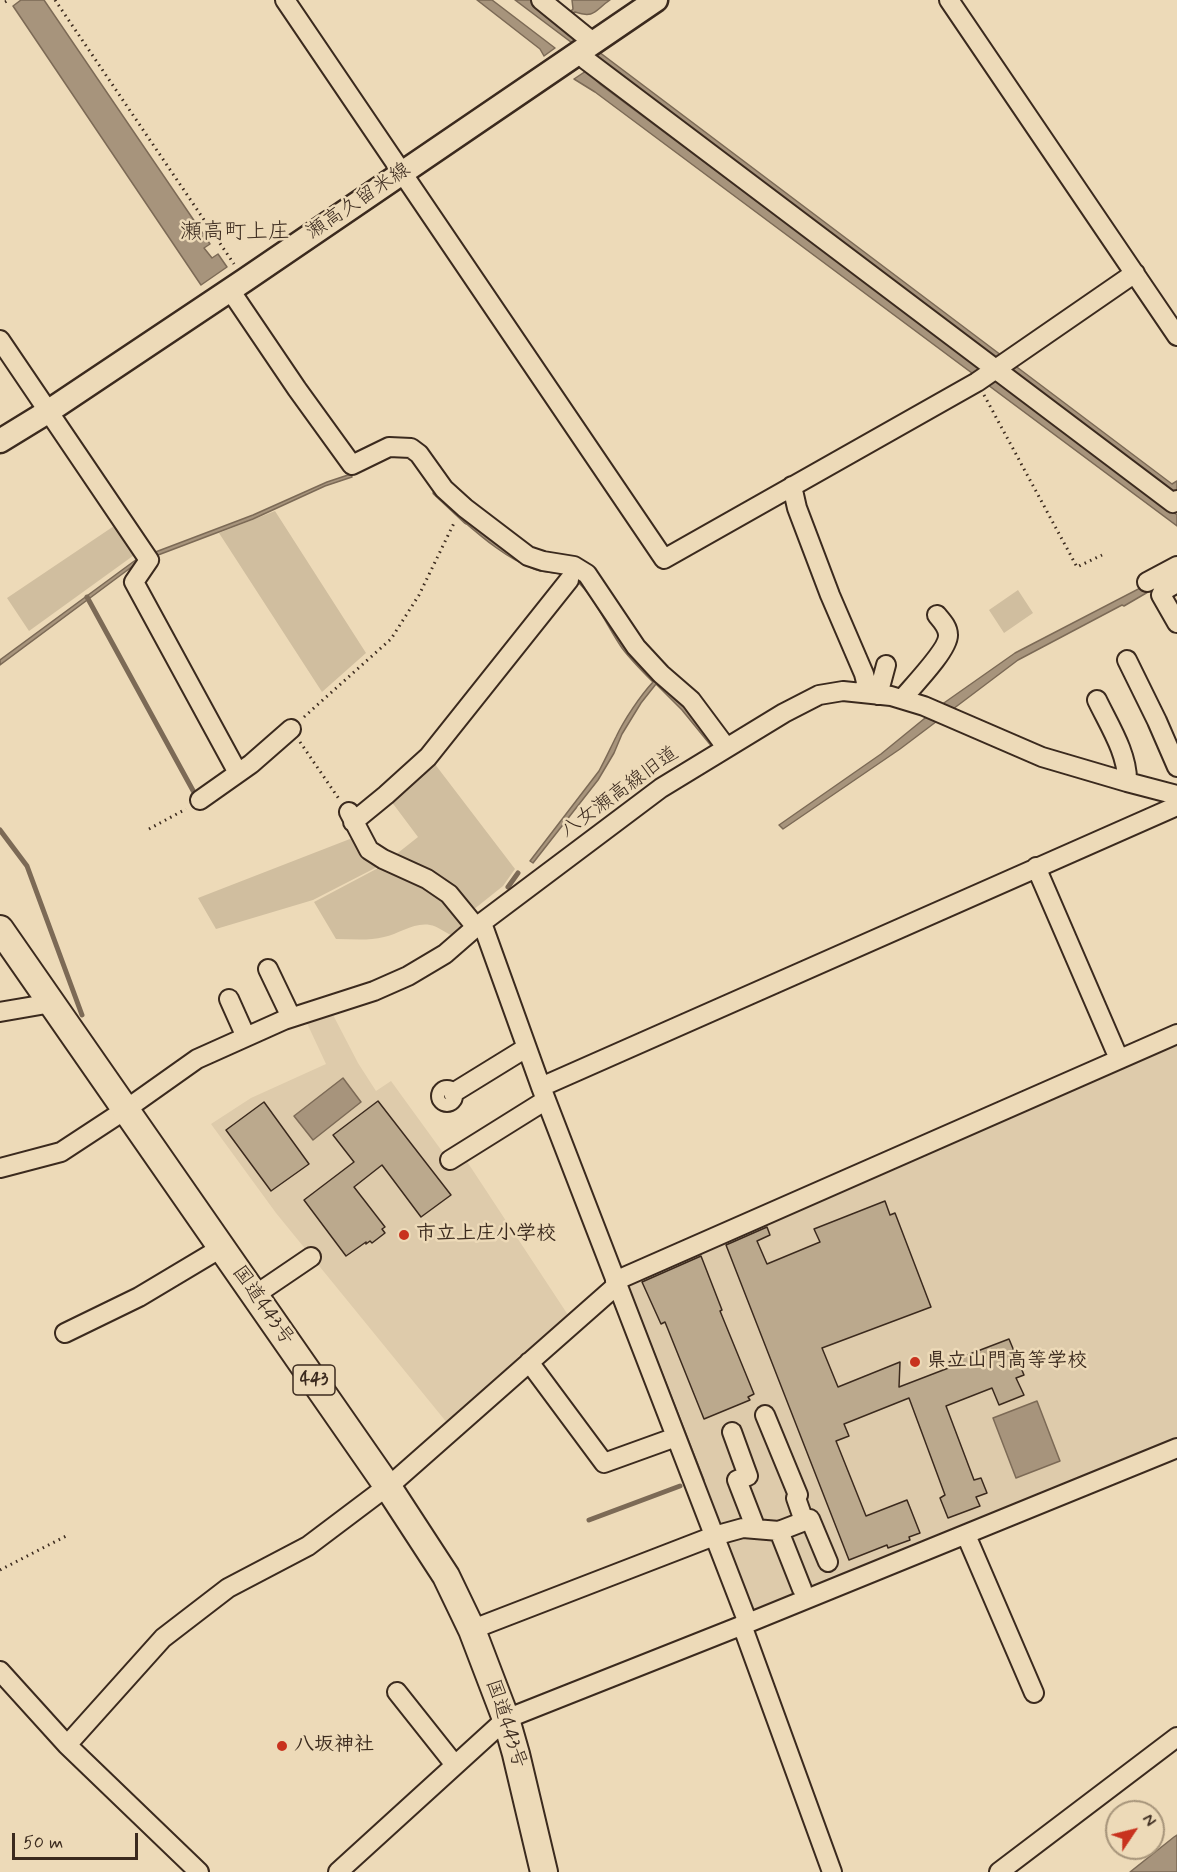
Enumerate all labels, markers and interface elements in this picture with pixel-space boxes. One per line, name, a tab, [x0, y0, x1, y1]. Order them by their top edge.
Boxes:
street label: 瀬高久留米線	[303, 159, 415, 245]
district label: 瀬高町上庄	[180, 220, 290, 246]
street label: 八女瀬高線旧道	[556, 742, 684, 844]
place label: 市立上庄小学校	[416, 1223, 556, 1247]
marker: 市立上庄小学校	[397, 1228, 411, 1242]
street label: 国道443号	[226, 1261, 298, 1351]
place label: 県立山門高等学校	[927, 1350, 1087, 1374]
marker: 県立山門高等学校	[908, 1355, 922, 1369]
road number: 443	[293, 1365, 335, 1395]
street label: 国道443号	[479, 1677, 531, 1771]
place label: 八坂神社	[294, 1734, 374, 1758]
marker: 八坂神社	[275, 1739, 289, 1753]
north arrow	[1105, 1800, 1165, 1860]
text: N	[1137, 1810, 1160, 1831]
scale bar	[15, 1821, 141, 1859]
text: 50 m	[23, 1831, 63, 1855]

